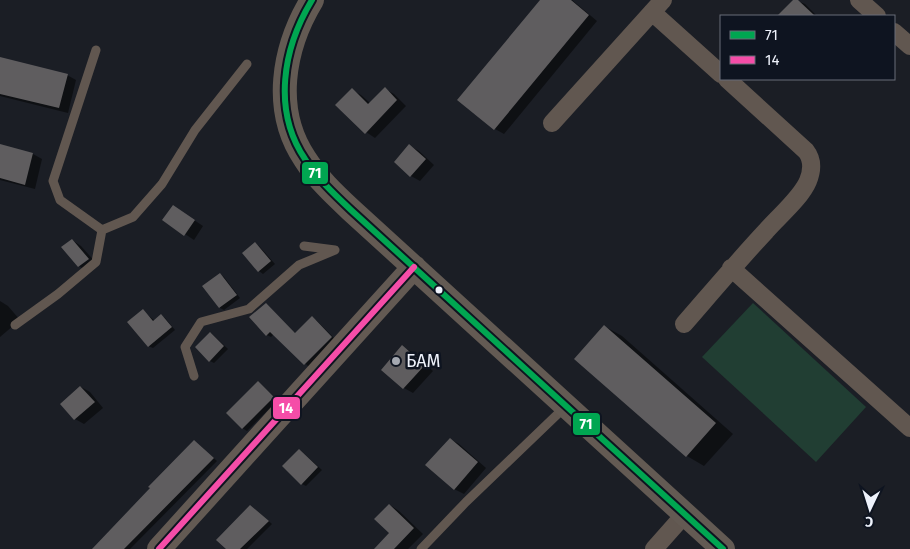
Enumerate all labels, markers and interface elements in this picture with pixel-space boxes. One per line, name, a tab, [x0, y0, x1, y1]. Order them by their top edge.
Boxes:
legend	[720, 15, 895, 80]
text: 71	[765, 26, 778, 44]
text: 14	[765, 51, 779, 69]
line badge: 71	[301, 161, 329, 185]
text: 71	[309, 165, 321, 182]
unlabelled marker	[434, 285, 444, 295]
place label: БАМ	[406, 350, 441, 372]
marker: БАМ	[390, 355, 402, 367]
line badge: 14	[272, 396, 301, 420]
text: 14	[279, 400, 293, 417]
line badge: 71	[572, 412, 601, 436]
text: 71	[580, 416, 592, 433]
north arrow	[845, 484, 895, 534]
text: С	[865, 513, 874, 530]

